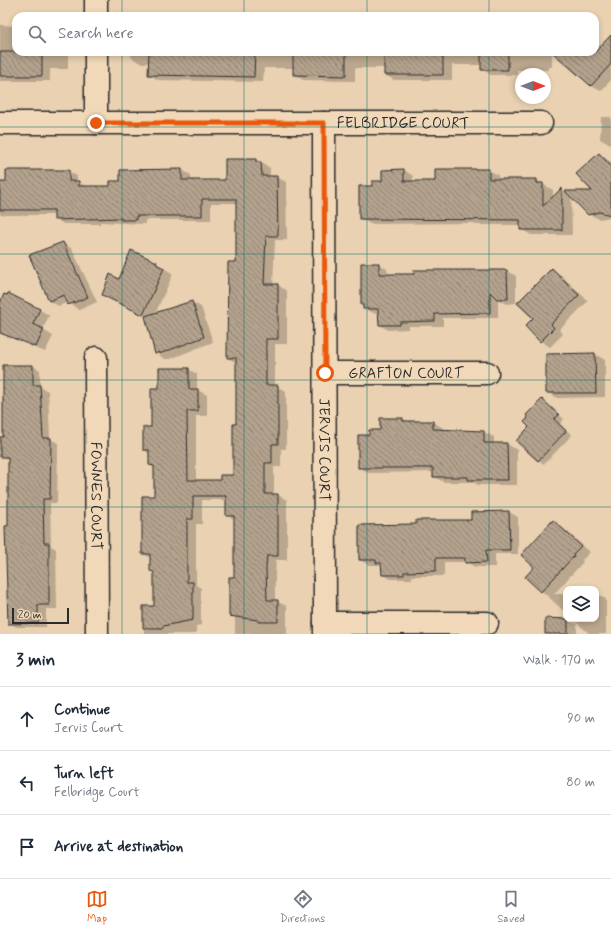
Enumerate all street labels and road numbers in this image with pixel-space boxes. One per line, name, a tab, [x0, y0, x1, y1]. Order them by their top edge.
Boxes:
street label: FELBRIDGE COURT	[337, 114, 469, 134]
street label: GRAFTON COURT	[348, 364, 465, 384]
street label: JERVIS COURT	[314, 398, 334, 502]
street label: FOWNES COURT	[85, 442, 106, 551]

